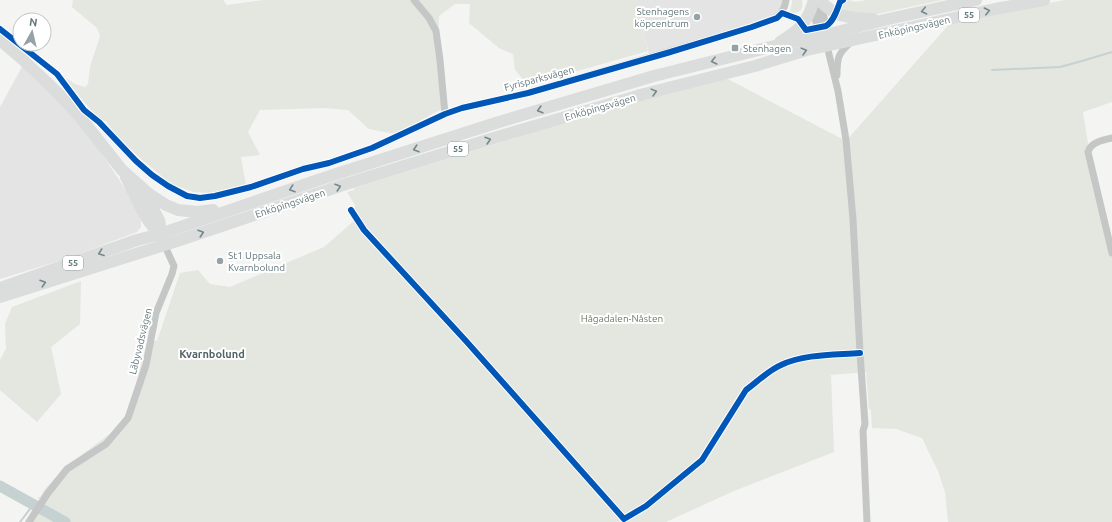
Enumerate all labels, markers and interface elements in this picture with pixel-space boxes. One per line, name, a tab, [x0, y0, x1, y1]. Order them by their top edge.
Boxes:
place label: Stenhagens köpcentrum	[635, 6, 689, 29]
one-way arrow	[921, 7, 928, 15]
road number: 55	[959, 8, 979, 22]
one-way arrow	[984, 8, 991, 16]
north arrow	[12, 12, 52, 52]
marker: Stenhagens köpcentrum	[692, 12, 702, 22]
street label: Enköpingsvägen	[877, 14, 951, 41]
text: N	[28, 16, 38, 29]
marker: Stenhagen	[730, 43, 740, 53]
place label: Stenhagen	[743, 43, 791, 54]
one-way arrow	[801, 48, 808, 56]
one-way arrow	[711, 56, 718, 65]
street label: Fyrisparksvägen	[503, 64, 575, 93]
one-way arrow	[650, 88, 657, 96]
street label: Enköpingsvägen	[563, 92, 637, 123]
one-way arrow	[537, 105, 544, 114]
one-way arrow	[485, 136, 492, 145]
road number: 55	[448, 142, 468, 156]
one-way arrow	[413, 144, 420, 153]
one-way arrow	[334, 183, 341, 192]
one-way arrow	[289, 184, 296, 192]
street label: Enköpingsvägen	[254, 187, 327, 220]
one-way arrow	[197, 229, 204, 237]
one-way arrow	[97, 249, 104, 257]
place label: St1 Uppsala Kvarnbolund	[228, 250, 285, 273]
road number: 55	[63, 256, 83, 270]
marker: St1 Uppsala Kvarnbolund	[215, 256, 225, 266]
one-way arrow	[40, 279, 47, 288]
street label: Läbyvadsvägen	[127, 307, 154, 376]
park label: Hågadalen-Nåsten	[581, 313, 663, 324]
district label: Kvarnbolund	[179, 348, 245, 360]

